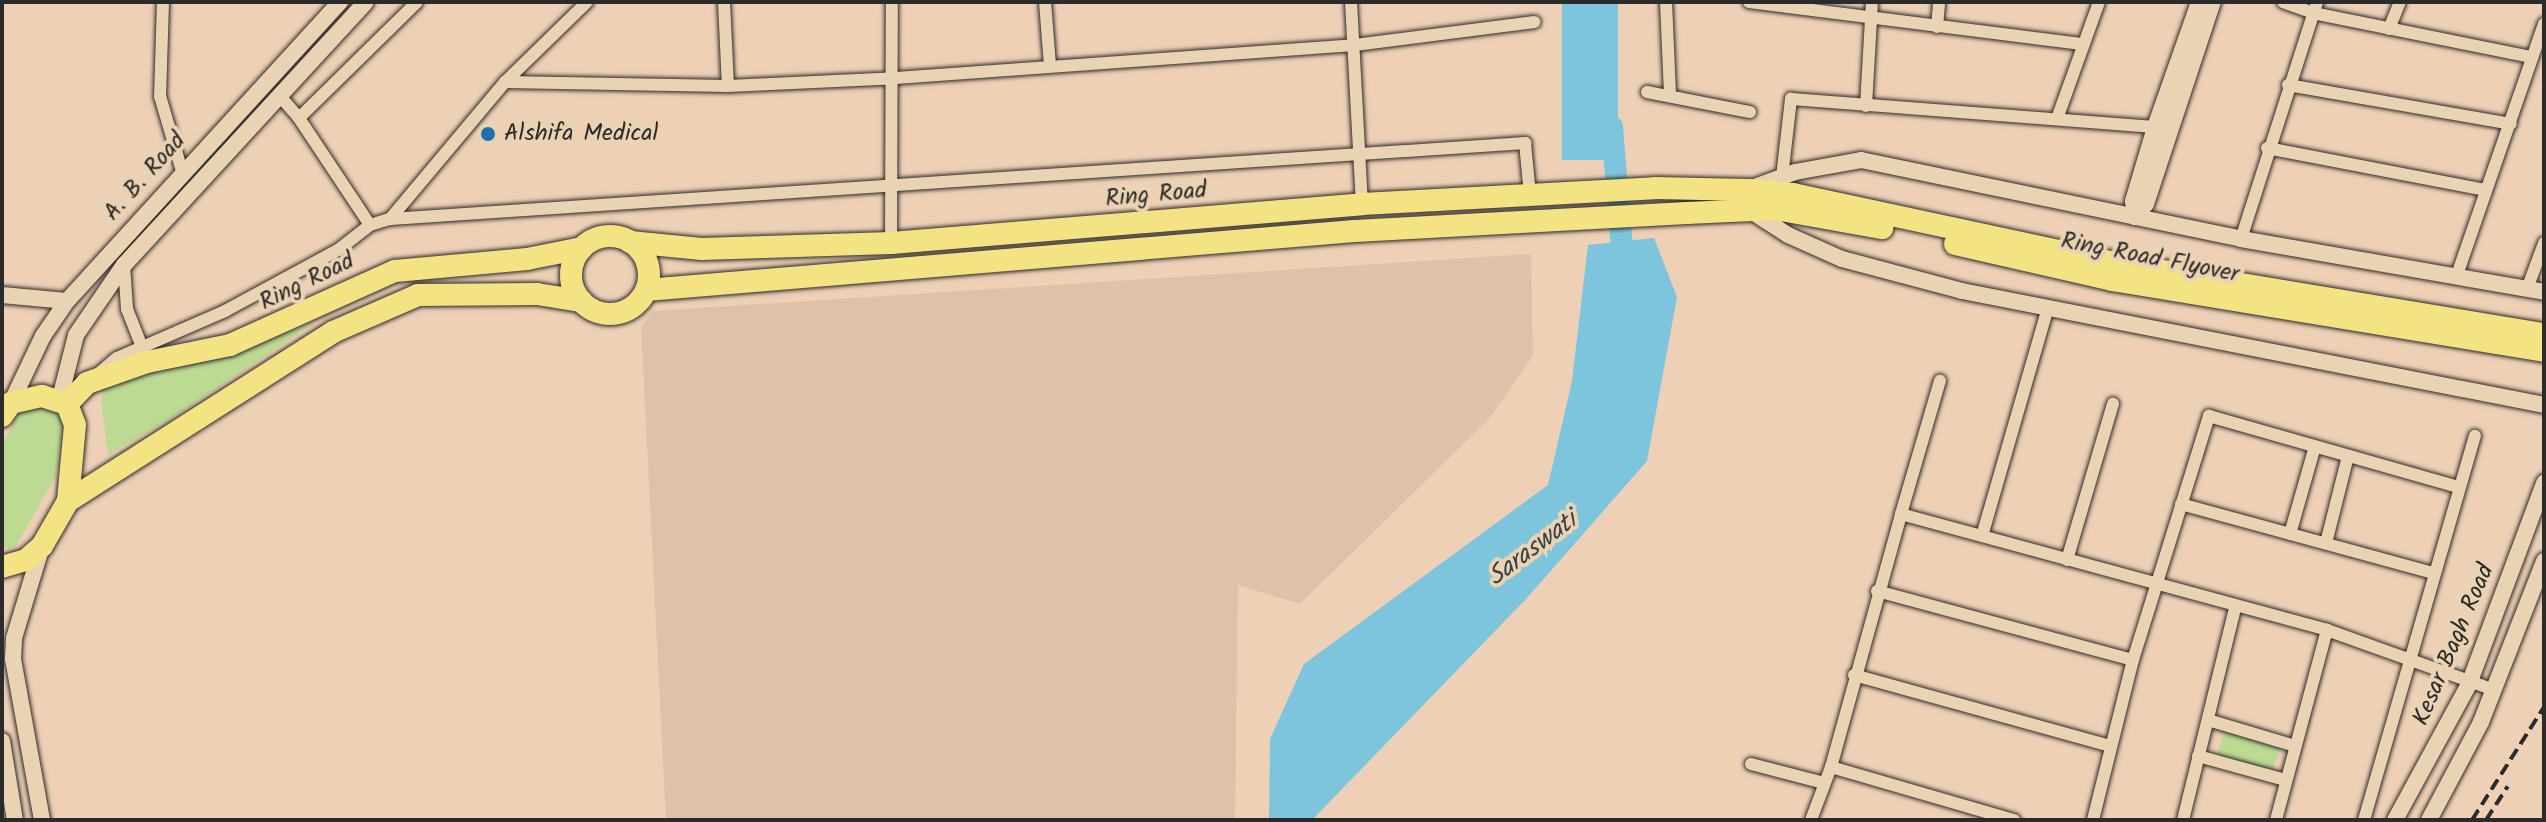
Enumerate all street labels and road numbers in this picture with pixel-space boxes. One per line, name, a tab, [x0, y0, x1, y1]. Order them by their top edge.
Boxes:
street label: A. B. Road	[98, 127, 192, 227]
street label: Ring Road	[1104, 176, 1208, 214]
street label: Ring Road Flyover	[2059, 227, 2241, 289]
street label: Ring Road	[255, 247, 359, 317]
street label: Kesar Bagh Road	[2407, 560, 2501, 730]

